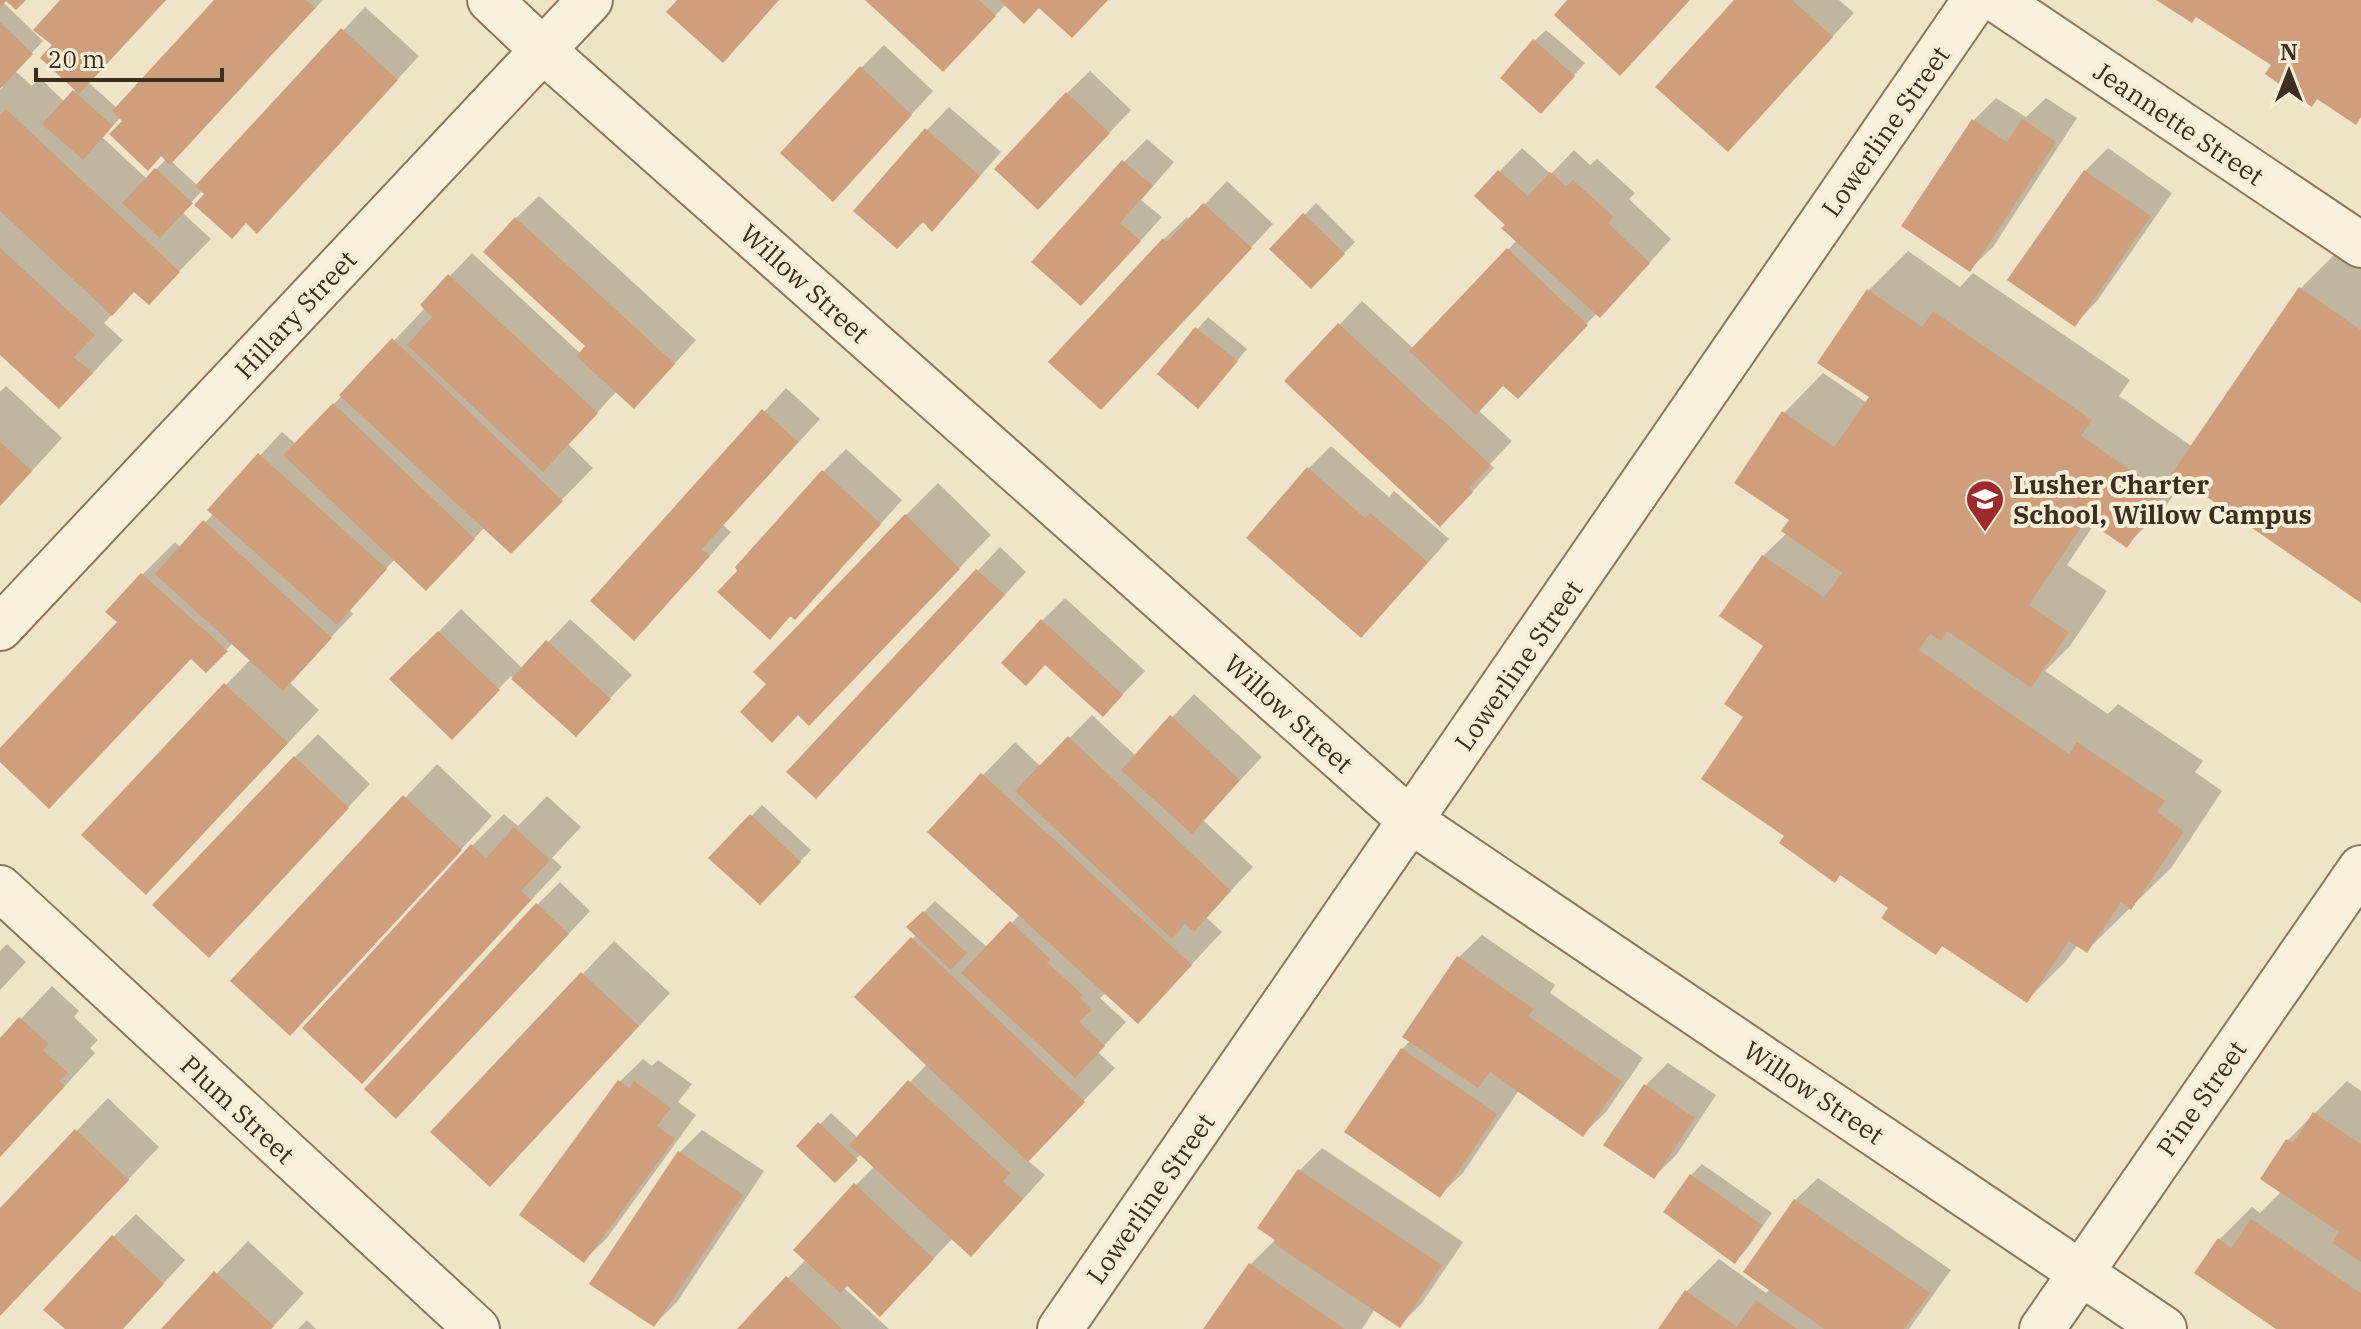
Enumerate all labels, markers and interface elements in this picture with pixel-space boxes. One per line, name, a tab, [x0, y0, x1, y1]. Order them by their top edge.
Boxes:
scale bar	[36, 32, 222, 82]
north arrow	[2249, 32, 2329, 112]
text: N	[2280, 37, 2298, 66]
street label: Lowerline Street	[1813, 39, 1957, 223]
text: 20 m	[48, 43, 105, 75]
street label: Jeannette Street	[2087, 53, 2271, 193]
street label: Willow Street	[733, 216, 877, 350]
street label: Hillary Street	[227, 243, 363, 385]
place label: Lusher Charter School, Willow Campus	[2013, 467, 2312, 531]
school or university icon: Lusher Charter School, Willow Campus	[1964, 478, 2006, 533]
street label: Lowerline Street	[1446, 573, 1590, 757]
street label: Willow Street	[1217, 646, 1361, 780]
street label: Willow Street	[1737, 1033, 1891, 1151]
street label: Pine Street	[2149, 1033, 2253, 1163]
street label: Plum Street	[174, 1047, 302, 1171]
street label: Lowerline Street	[1078, 1106, 1222, 1290]

